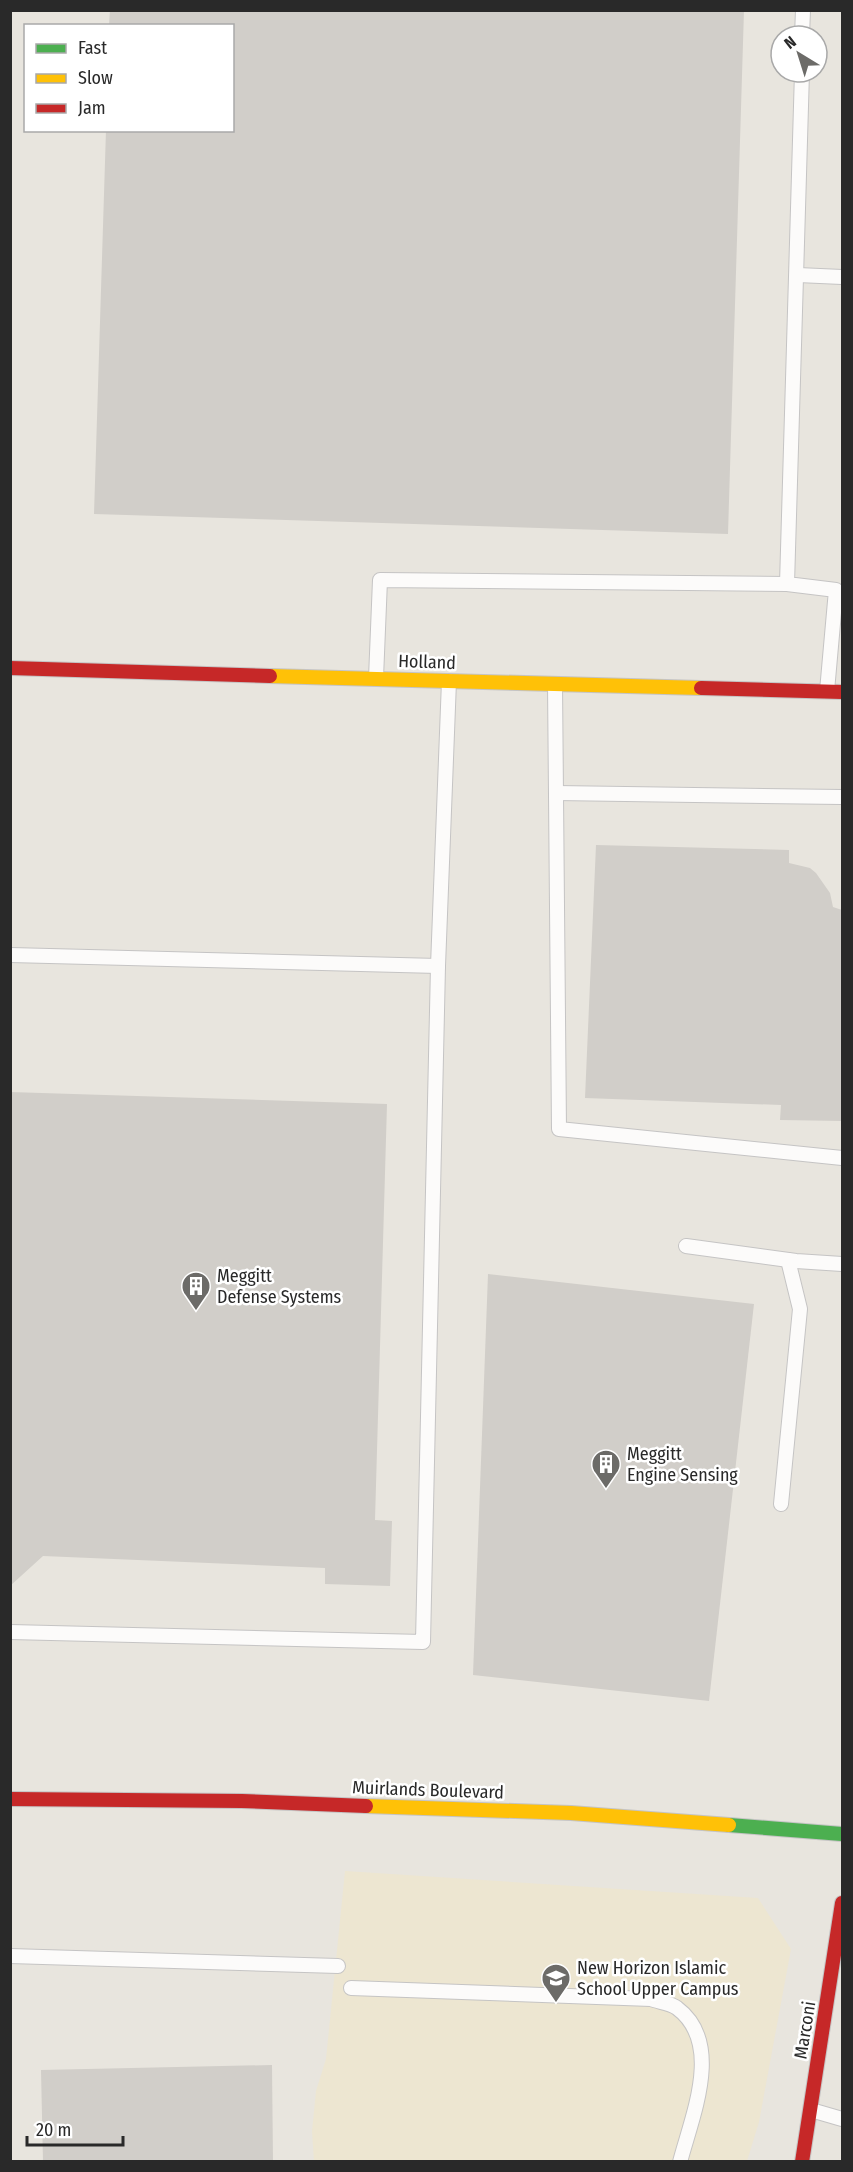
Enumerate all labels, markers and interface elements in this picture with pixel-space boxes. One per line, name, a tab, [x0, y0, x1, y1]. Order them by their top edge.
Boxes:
legend	[24, 24, 234, 132]
north arrow	[769, 24, 829, 84]
text: N	[780, 32, 800, 53]
text: Fast	[78, 37, 107, 59]
text: Slow	[78, 67, 113, 89]
text: Jam	[78, 97, 106, 119]
street label: Holland	[398, 650, 456, 674]
place label: Meggitt Defense Systems	[217, 1265, 342, 1308]
building icon: Meggitt Defense Systems	[180, 1270, 212, 1312]
place label: Meggitt Engine Sensing	[627, 1443, 738, 1486]
building icon: Meggitt Engine Sensing	[590, 1448, 622, 1490]
street label: Muirlands Boulevard	[352, 1776, 504, 1804]
place label: New Horizon Islamic School Upper Campus	[577, 1957, 739, 2000]
school or university icon: New Horizon Islamic School Upper Campus	[540, 1962, 572, 2004]
street label: Marconi	[790, 2000, 820, 2060]
scale bar	[27, 2109, 123, 2147]
text: 20 m	[36, 2119, 71, 2141]

